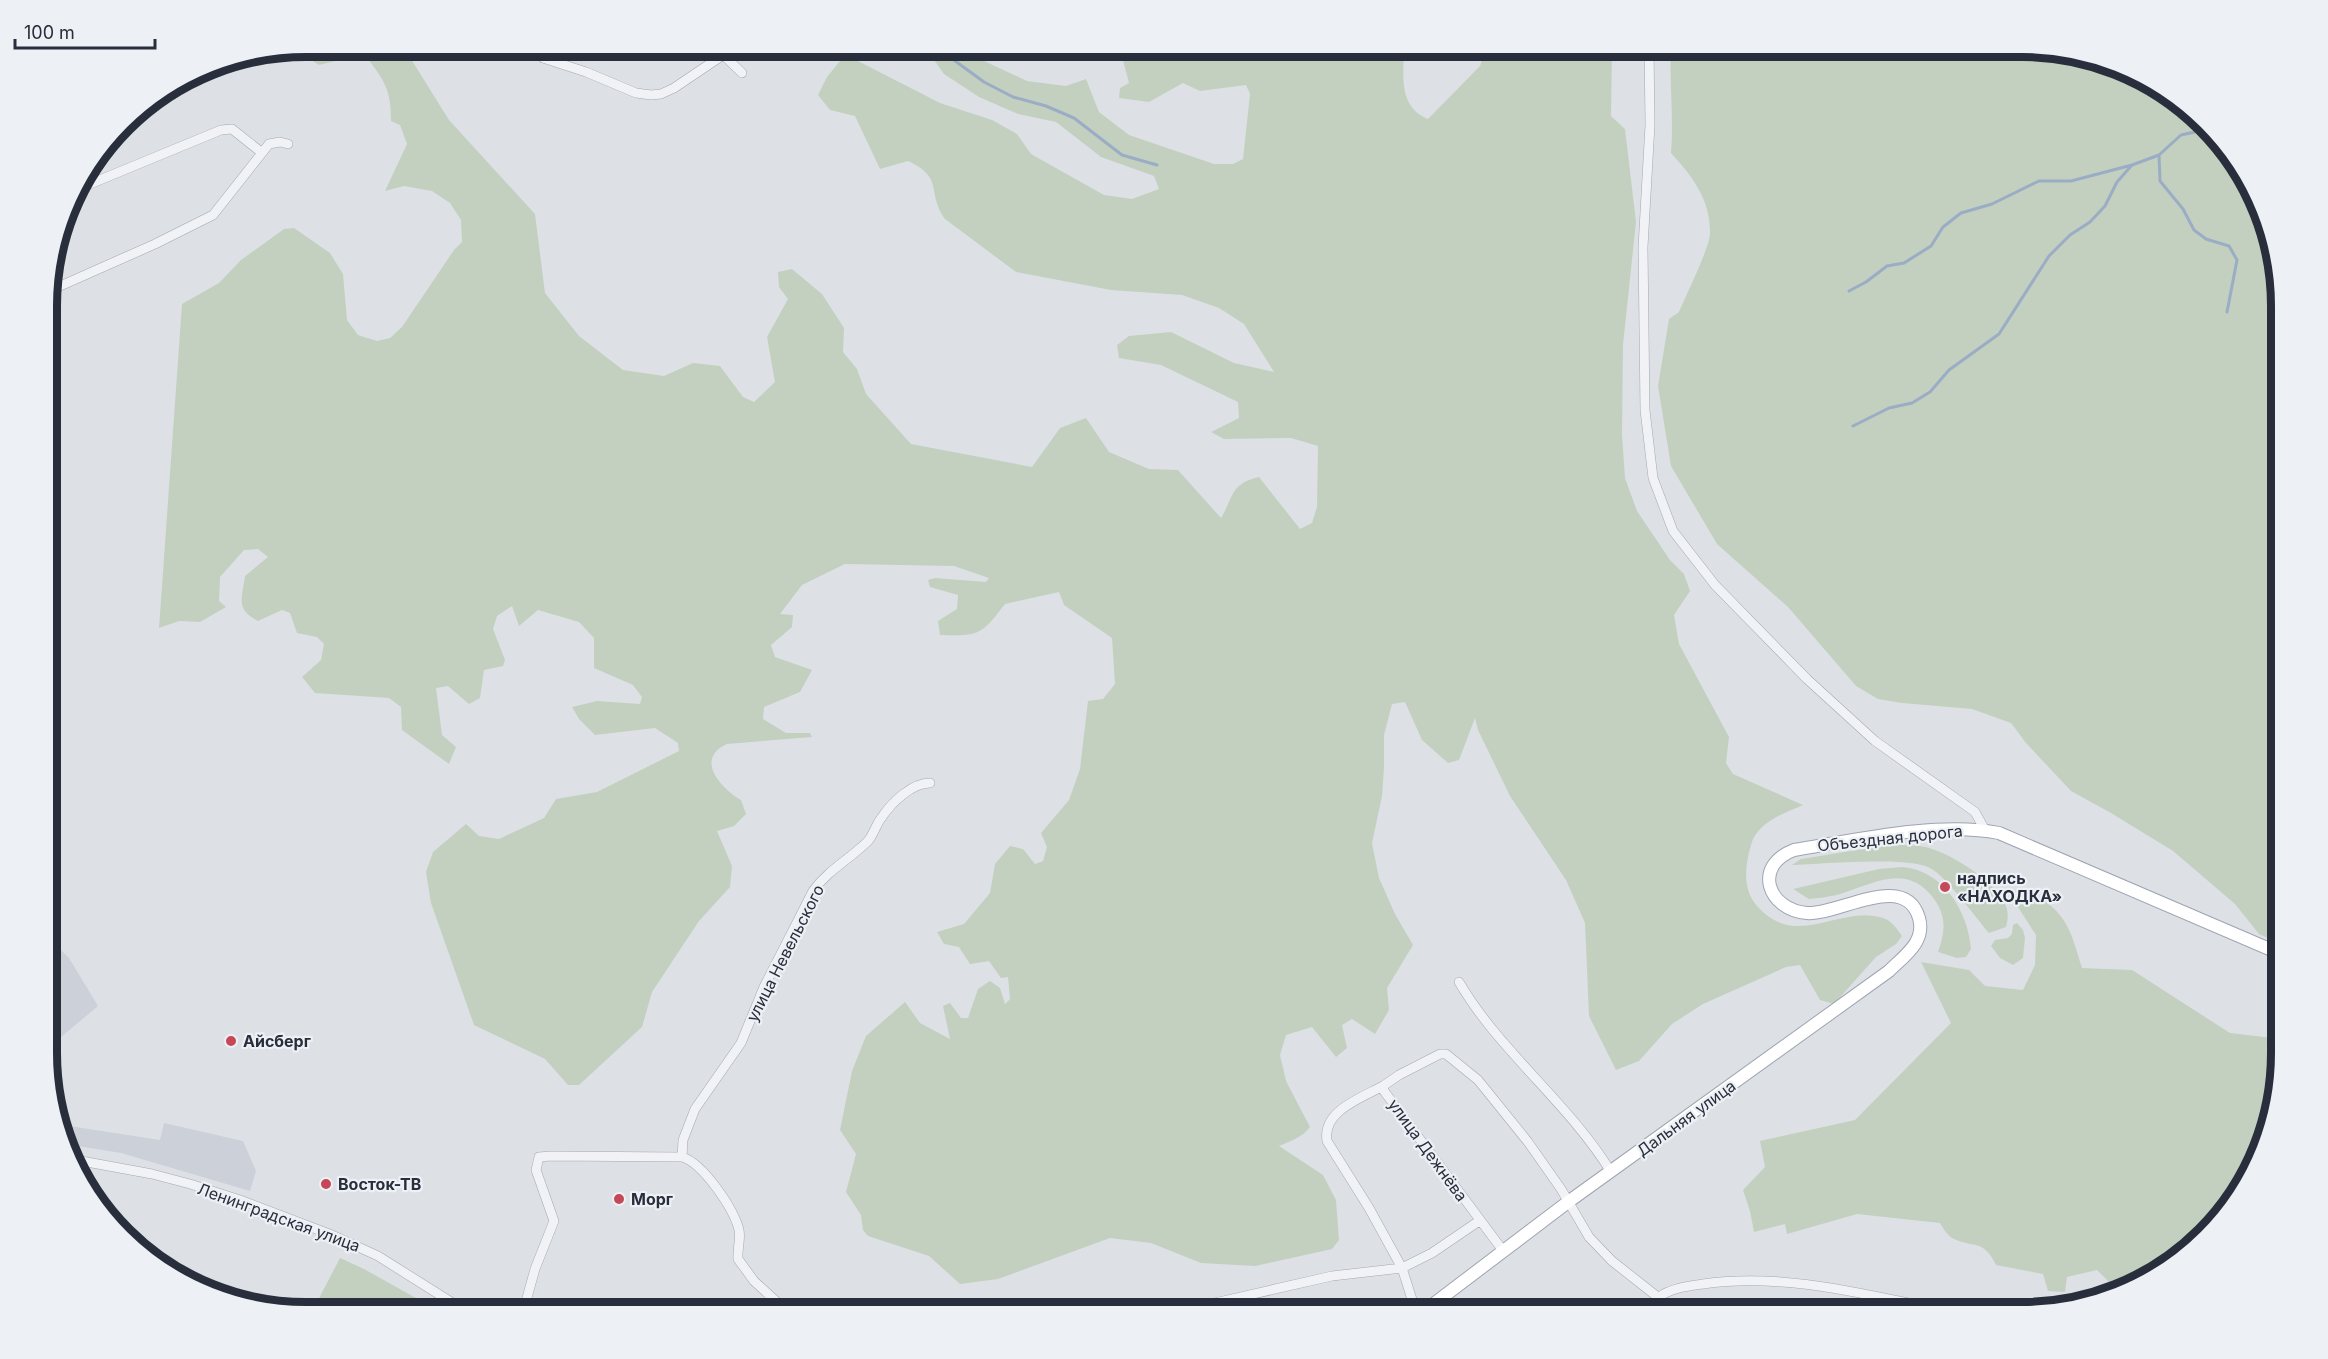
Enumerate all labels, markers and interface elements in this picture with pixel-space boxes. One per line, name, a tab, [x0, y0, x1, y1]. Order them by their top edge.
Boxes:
scale bar	[15, 12, 154, 50]
text: 100 m	[24, 22, 75, 43]
street label: Объездная дорога	[1816, 820, 1964, 856]
place label: надпись «НАХОДКА»	[1957, 868, 2062, 906]
marker: надпись «НАХОДКА»	[1938, 880, 1952, 894]
street label: улица Невельского	[742, 881, 828, 1025]
place label: Айсберг	[243, 1031, 311, 1051]
marker: Айсберг	[224, 1034, 238, 1048]
street label: Дальняя улица	[1633, 1075, 1739, 1161]
street label: улица Дежнёва	[1384, 1095, 1472, 1205]
place label: Восток-ТВ	[338, 1174, 421, 1194]
marker: Восток-ТВ	[319, 1177, 333, 1191]
street label: Ленинградская улица	[195, 1178, 363, 1256]
place label: Морг	[631, 1189, 673, 1209]
marker: Морг	[612, 1192, 626, 1206]

